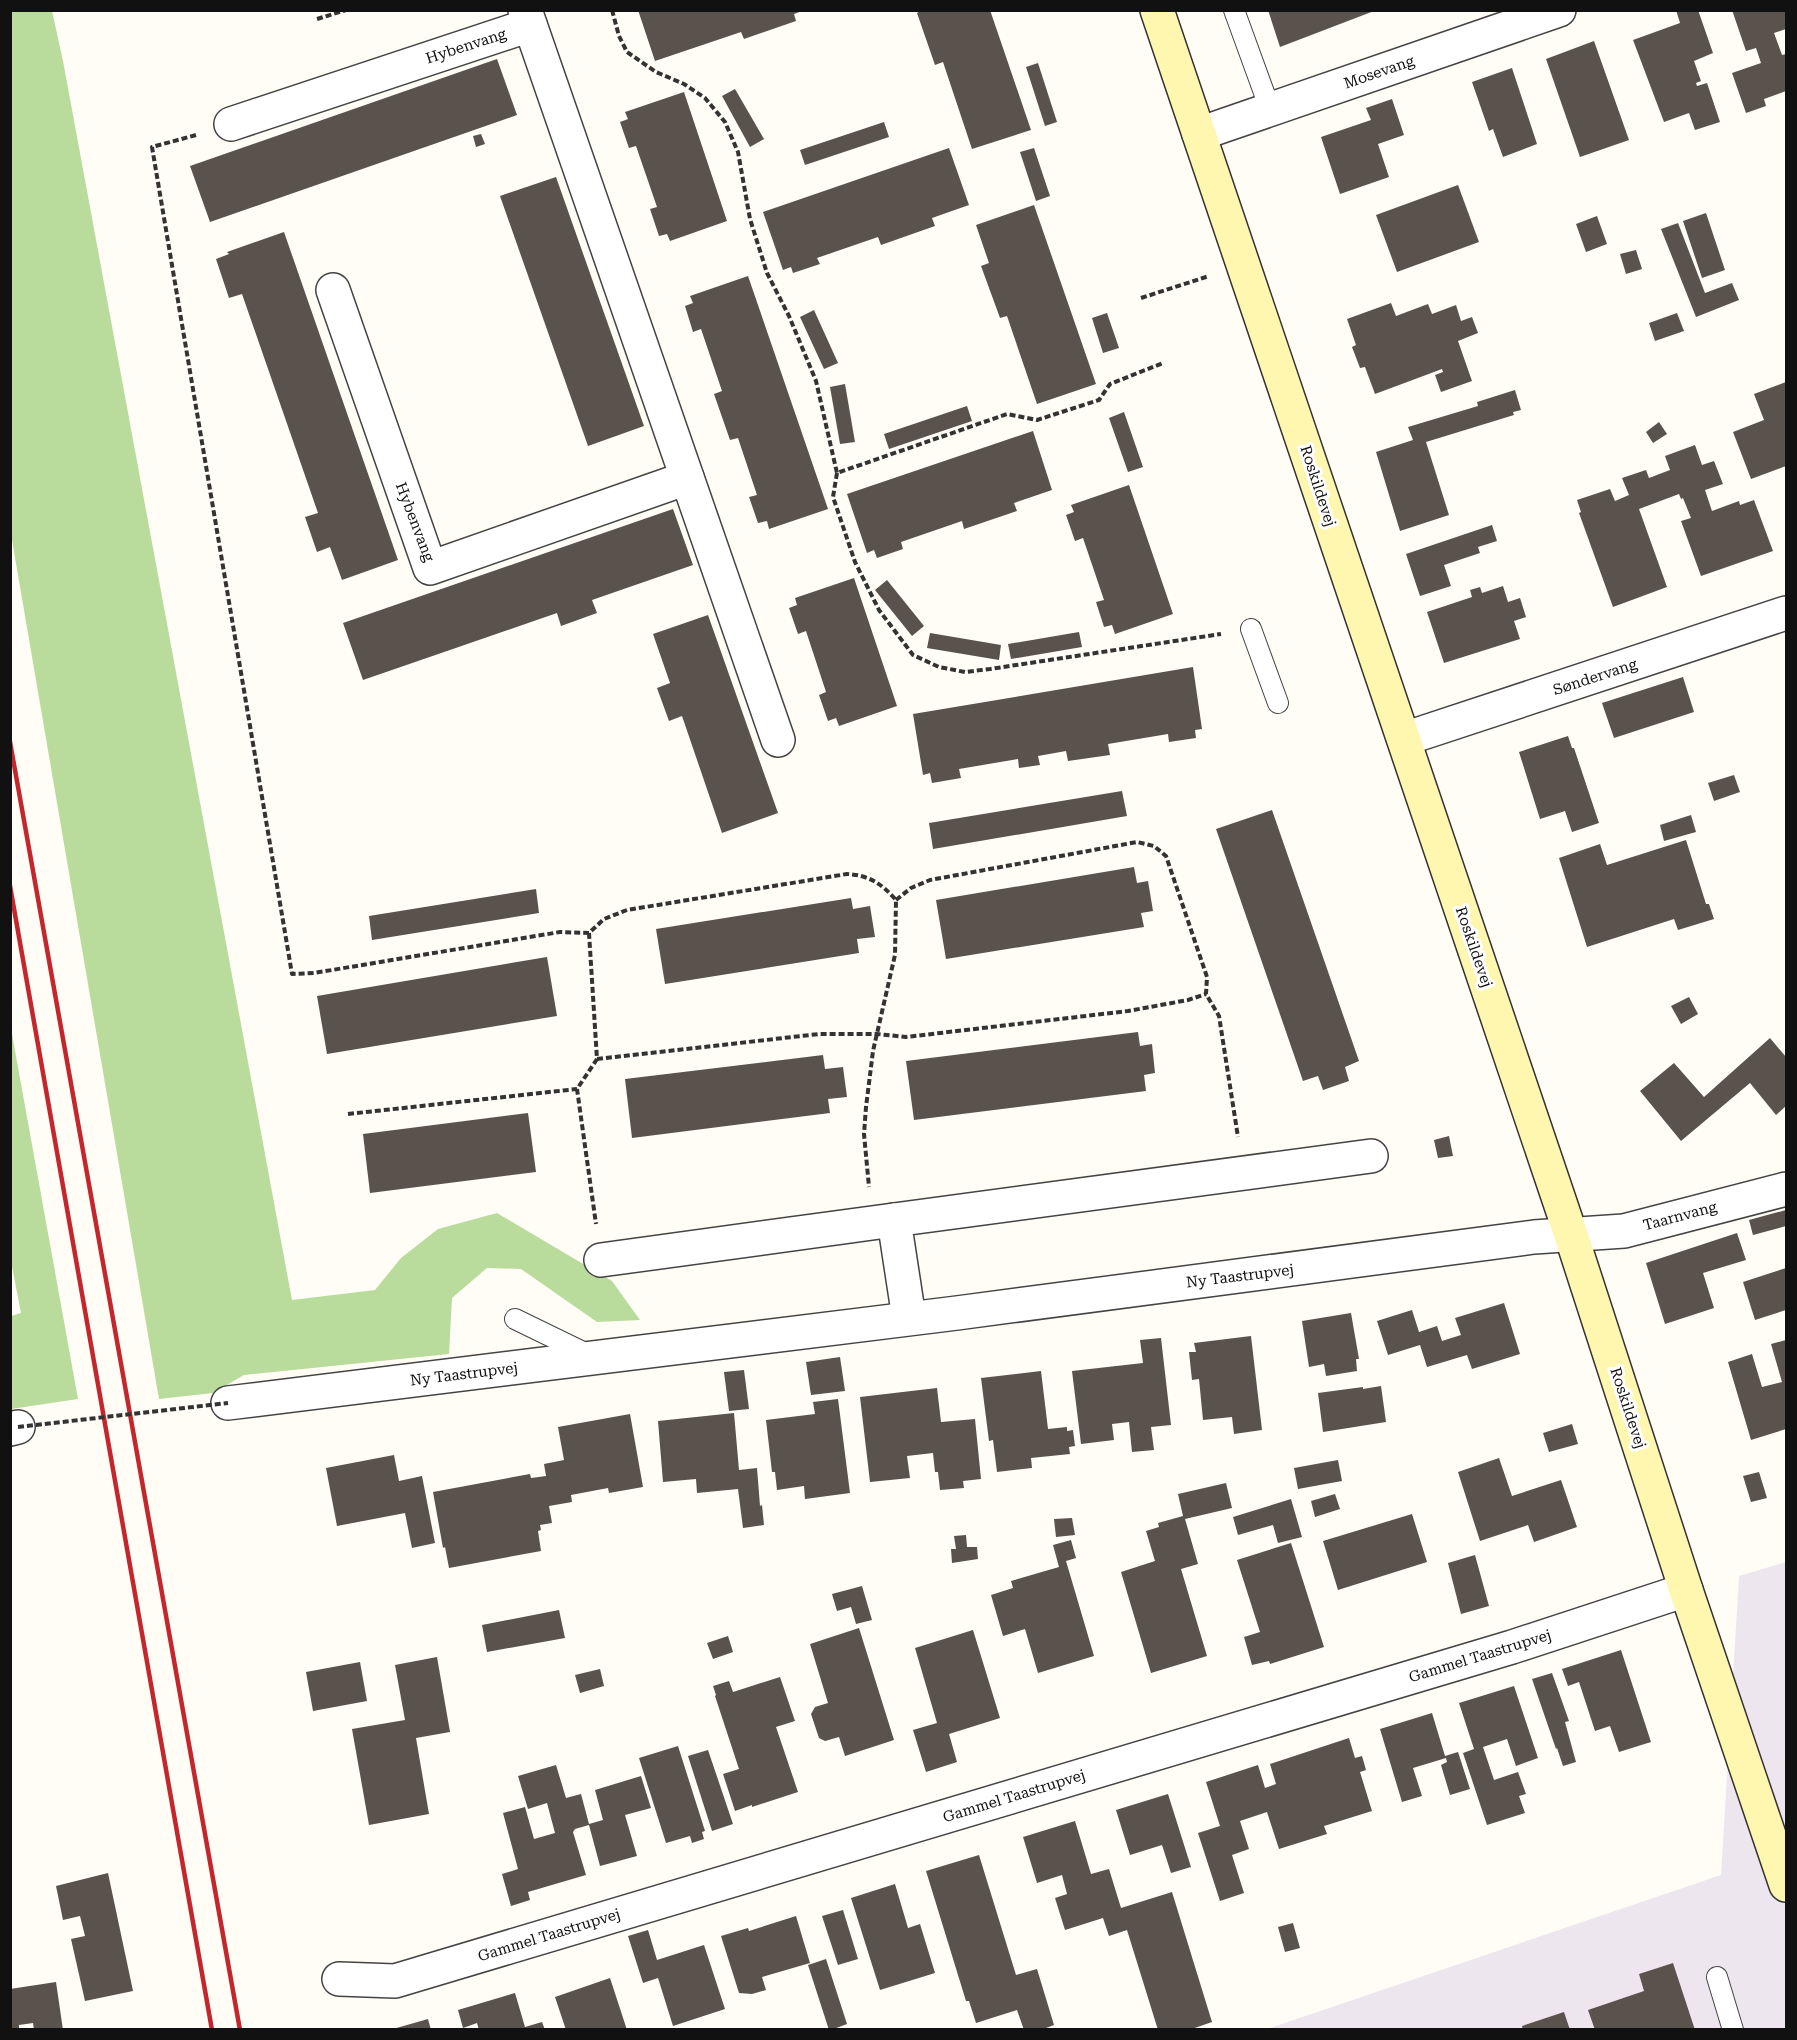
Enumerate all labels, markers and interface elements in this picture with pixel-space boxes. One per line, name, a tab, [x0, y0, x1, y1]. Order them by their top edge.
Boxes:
street label: Hybenvang	[424, 24, 509, 67]
street label: Mosevang	[1341, 51, 1417, 92]
street label: Roskildevej	[1296, 443, 1340, 529]
street label: Hybenvang	[392, 480, 439, 565]
street label: Søndervang	[1551, 655, 1640, 699]
street label: Roskildevej	[1452, 904, 1496, 990]
street label: Taarnvang	[1641, 1197, 1719, 1234]
street label: Ny Taastrupvej	[1185, 1260, 1295, 1292]
street label: Ny Taastrupvej	[409, 1358, 519, 1390]
street label: Roskildevej	[1606, 1365, 1650, 1451]
street label: Gammel Taastrupvej	[1407, 1626, 1553, 1686]
street label: Gammel Taastrupvej	[941, 1766, 1087, 1826]
street label: Gammel Taastrupvej	[476, 1905, 622, 1965]

